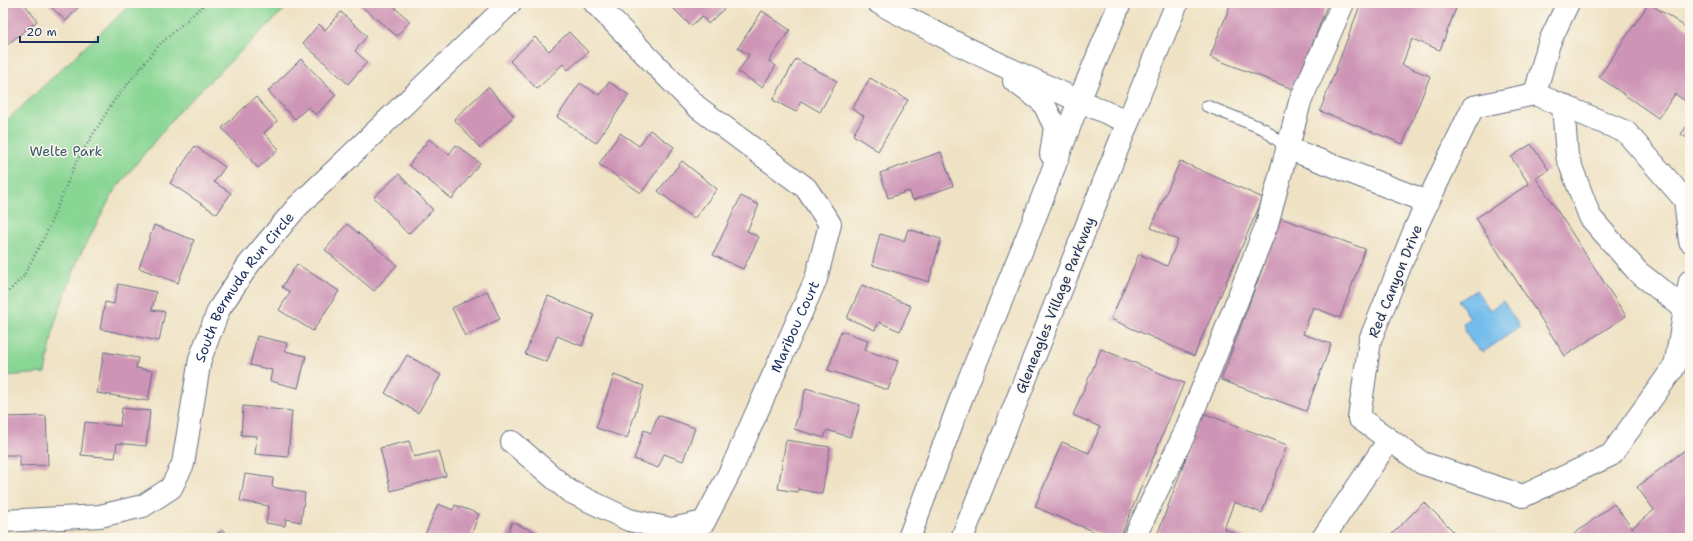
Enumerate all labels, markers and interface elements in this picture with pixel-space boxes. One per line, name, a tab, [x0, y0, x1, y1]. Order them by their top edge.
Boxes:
scale bar	[20, 18, 98, 44]
text: 20 m	[26, 24, 57, 40]
park label: Welte Park	[29, 142, 103, 160]
street label: South Bermuda Run Circle	[191, 208, 298, 365]
street label: Gleneagles Village Parkway	[1011, 214, 1099, 396]
street label: Red Canyon Drive	[1364, 222, 1426, 340]
street label: Maribou Court	[767, 278, 823, 375]

